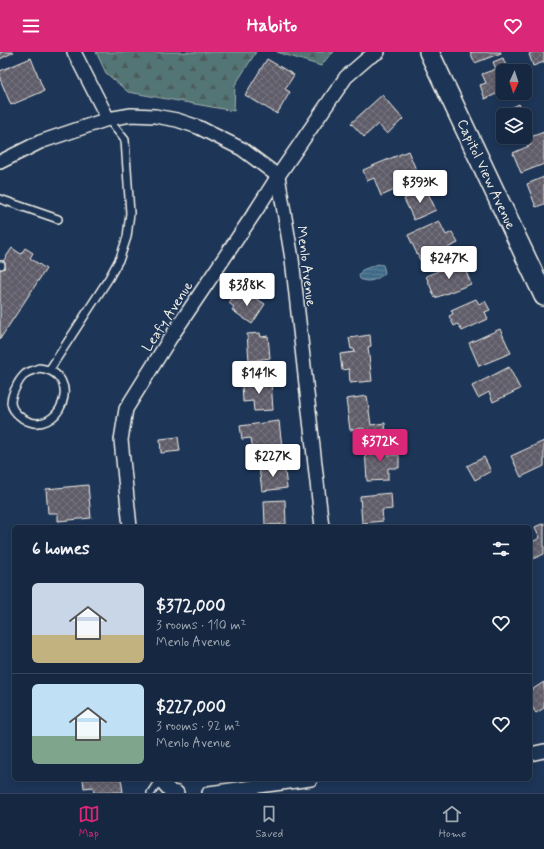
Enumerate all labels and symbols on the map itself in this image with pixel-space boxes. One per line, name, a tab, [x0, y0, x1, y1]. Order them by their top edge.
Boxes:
north arrow	[496, 64, 532, 100]
street label: Capitol View Avenue	[453, 116, 520, 233]
pin: $393K	[392, 170, 448, 204]
street label: Menlo Avenue	[292, 225, 320, 308]
pin: $247K	[421, 246, 477, 280]
pin: $388K	[219, 273, 275, 307]
street label: Leafy Avenue	[138, 278, 197, 355]
pin: $141K	[231, 361, 287, 395]
pin: $372K	[352, 429, 408, 463]
pin: $227K	[245, 444, 301, 478]

